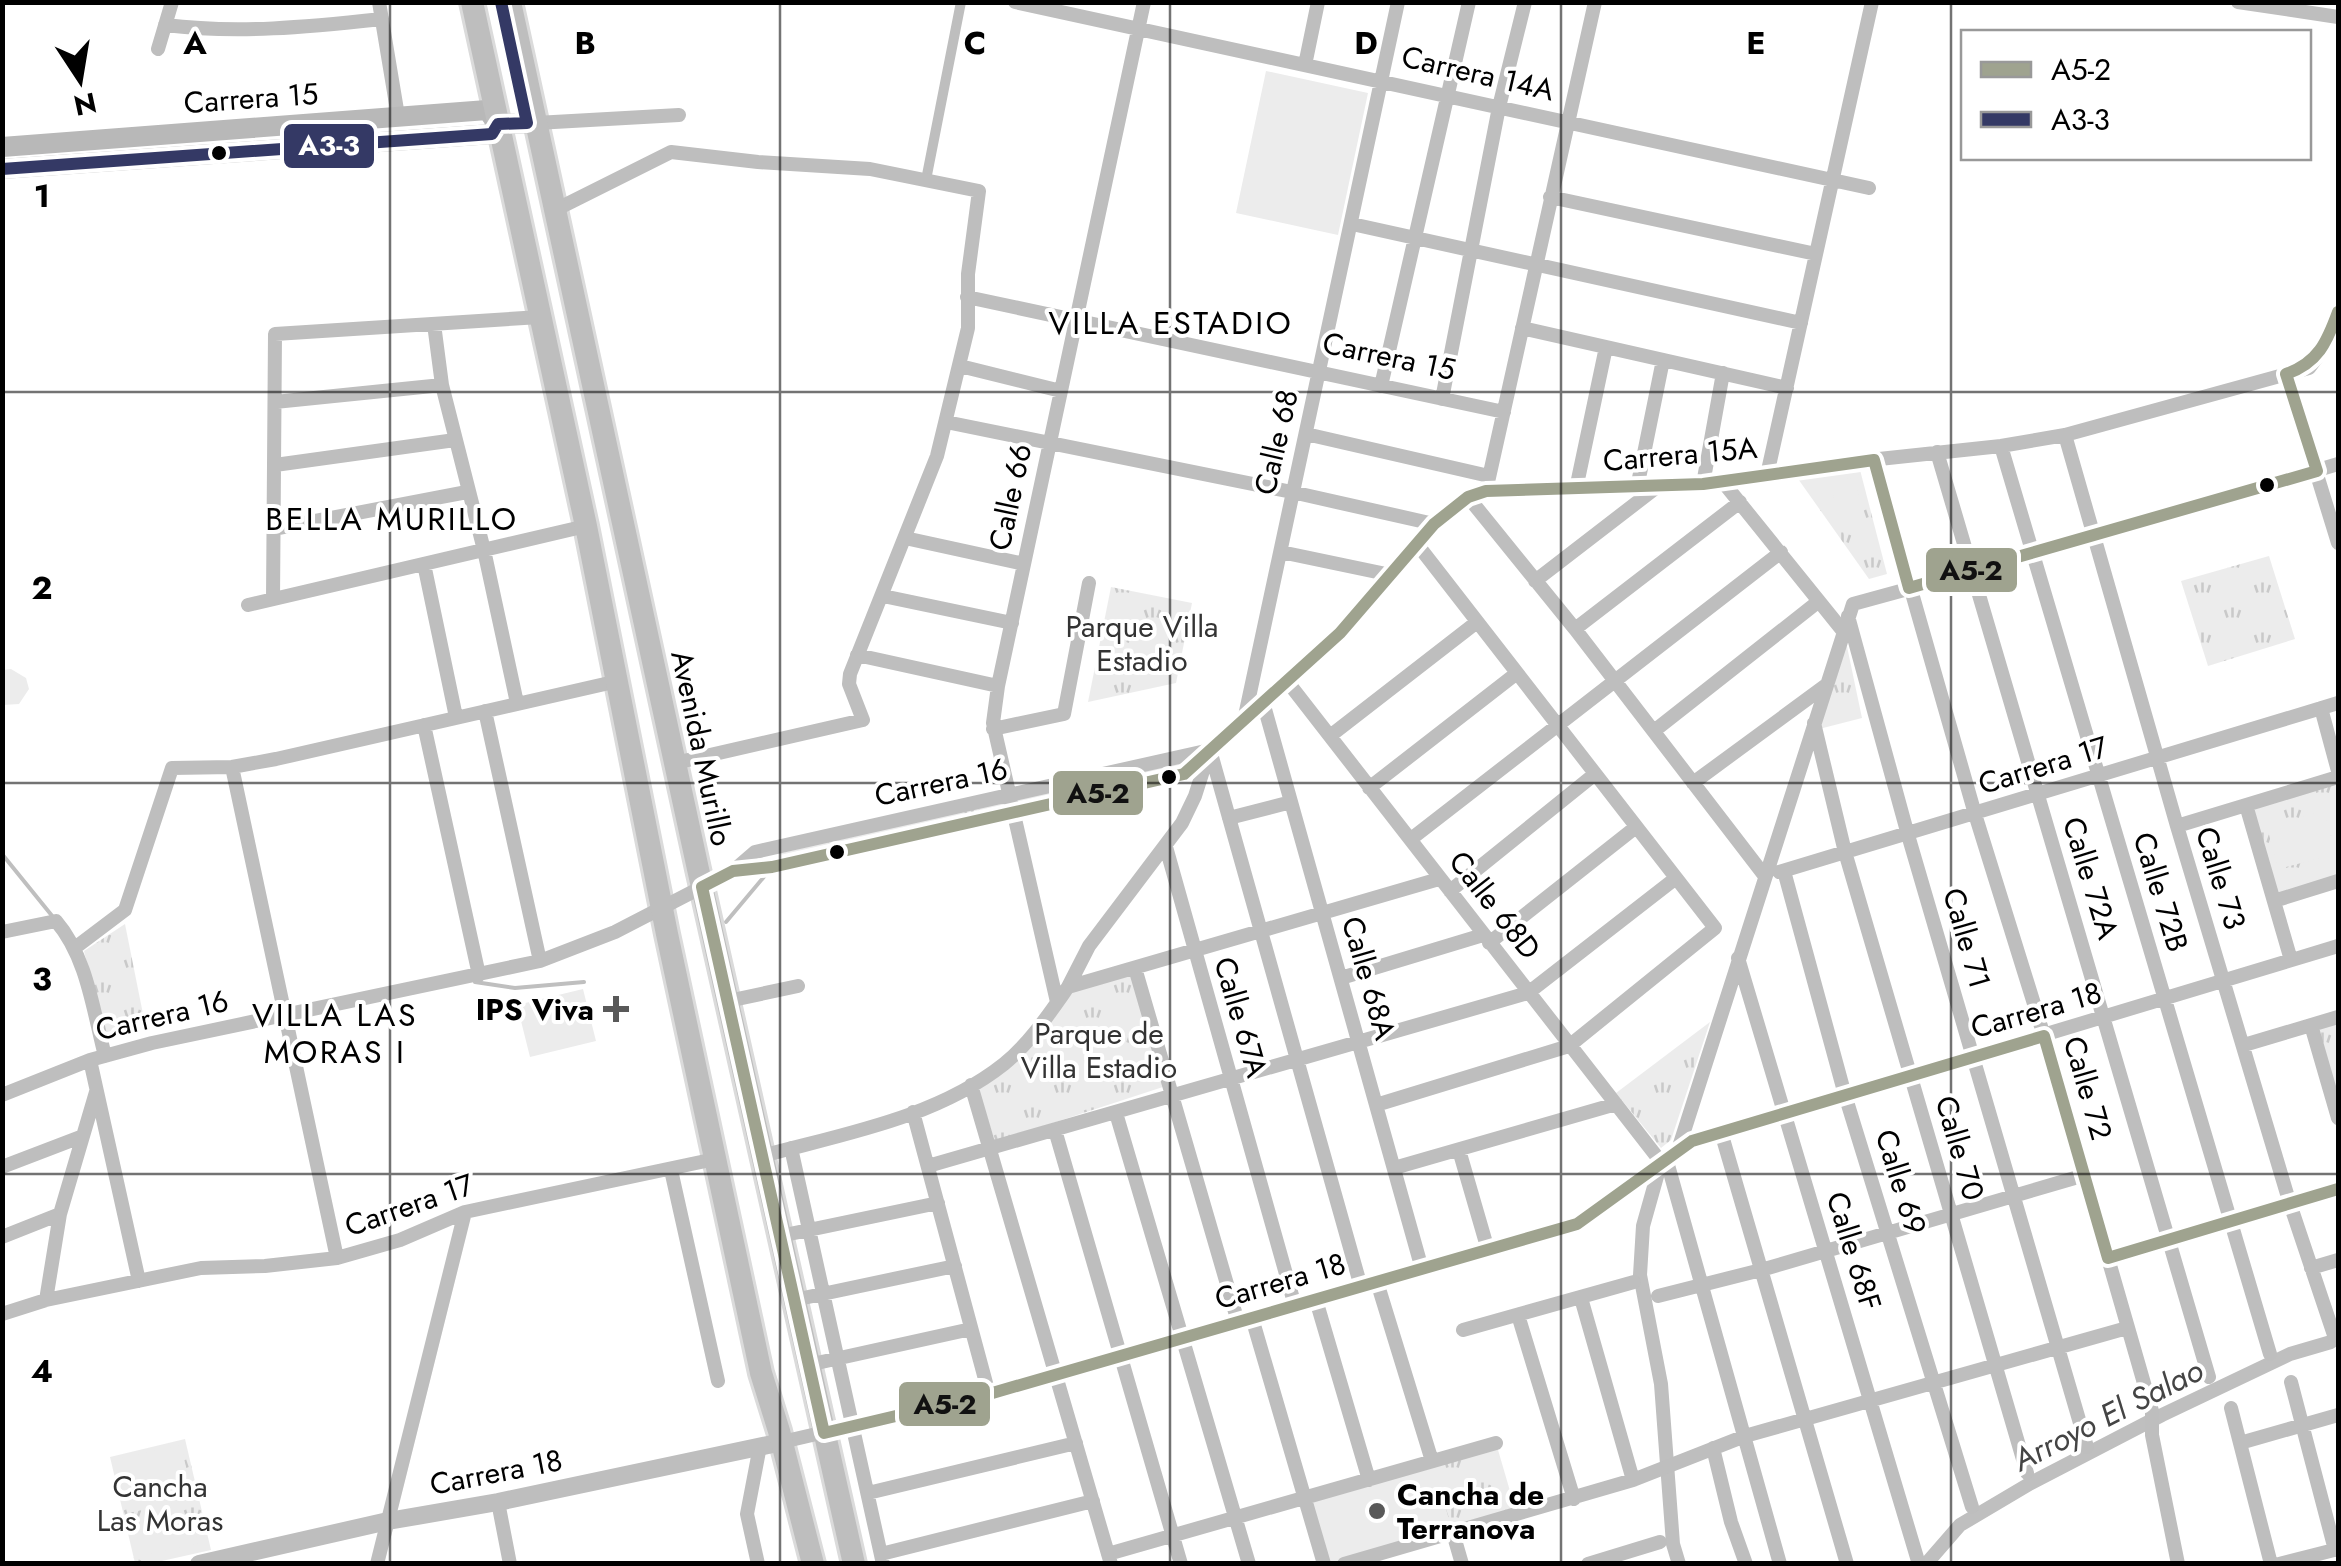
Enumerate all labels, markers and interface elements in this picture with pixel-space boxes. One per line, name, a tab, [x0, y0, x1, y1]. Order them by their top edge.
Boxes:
text: A	[182, 20, 207, 66]
text: B	[574, 20, 596, 66]
text: C	[964, 20, 986, 66]
text: D	[1354, 20, 1378, 66]
text: E	[1746, 20, 1766, 66]
north arrow	[30, 30, 130, 130]
legend	[1961, 30, 2311, 160]
street label: Carrera 14A	[1398, 35, 1559, 111]
text: A5-2	[2051, 48, 2111, 91]
street label: Carrera 15	[182, 72, 320, 124]
text: N	[70, 82, 100, 126]
text: A3-3	[2051, 98, 2110, 141]
line badge: A3-3	[282, 122, 376, 170]
text: A3-3	[297, 125, 360, 166]
unlabelled marker	[209, 143, 229, 163]
text: 1	[34, 173, 50, 219]
district label: VILLA ESTADIO	[1049, 300, 1293, 346]
street label: Carrera 15	[1319, 321, 1459, 391]
street label: Calle 68	[1243, 385, 1309, 499]
street label: Carrera 15A	[1601, 426, 1759, 482]
street label: Calle 66	[978, 440, 1042, 554]
unlabelled marker	[2257, 475, 2277, 495]
district label: BELLA MURILLO	[265, 496, 519, 542]
line badge: A5-2	[1924, 546, 2019, 594]
text: A5-2	[1938, 550, 2003, 591]
text: 2	[32, 565, 53, 611]
park label: Parque Villa Estadio	[1066, 605, 1218, 682]
street label: Avenida Murillo	[660, 646, 744, 850]
street label: Carrera 17	[1973, 725, 2113, 805]
street label: Carrera 16	[870, 747, 1012, 817]
unlabelled marker	[1159, 767, 1179, 787]
line badge: A5-2	[1051, 769, 1145, 817]
text: A5-2	[1065, 773, 1130, 814]
street label: Calle 72A	[2052, 812, 2130, 945]
street label: Calle 73	[2185, 821, 2257, 935]
street label: Calle 72B	[2122, 827, 2200, 957]
unlabelled marker	[827, 842, 847, 862]
street label: Calle 68D	[1439, 842, 1551, 968]
street label: Calle 71	[1932, 883, 2002, 993]
street label: Calle 68A	[1331, 911, 1407, 1045]
street label: Calle 67A	[1203, 952, 1279, 1082]
text: 3	[32, 956, 52, 1002]
street label: Carrera 18	[1966, 971, 2106, 1049]
street label: Carrera 16	[91, 979, 233, 1051]
place label: IPS Viva	[476, 988, 594, 1031]
district label: VILLA LAS MORAS I	[252, 992, 418, 1075]
marker: IPS Viva	[603, 996, 629, 1022]
park label: Parque de Villa Estadio	[1021, 1012, 1177, 1089]
street label: Calle 72	[2053, 1031, 2123, 1145]
street label: Calle 70	[1925, 1091, 1995, 1205]
street label: Calle 69	[1865, 1124, 1937, 1240]
street label: Carrera 17	[339, 1163, 479, 1247]
street label: Calle 68F	[1816, 1186, 1892, 1316]
street label: Carrera 18	[1210, 1242, 1350, 1320]
water label: Arroyo El Salao	[2004, 1347, 2211, 1483]
text: 4	[31, 1348, 53, 1394]
line badge: A5-2	[897, 1380, 992, 1428]
text: A5-2	[912, 1384, 977, 1425]
street label: Carrera 18	[426, 1438, 566, 1506]
park label: Cancha Las Moras	[97, 1465, 223, 1542]
place label: Cancha de Terranova	[1397, 1473, 1544, 1550]
marker: Cancha de Terranova	[1366, 1500, 1388, 1522]

